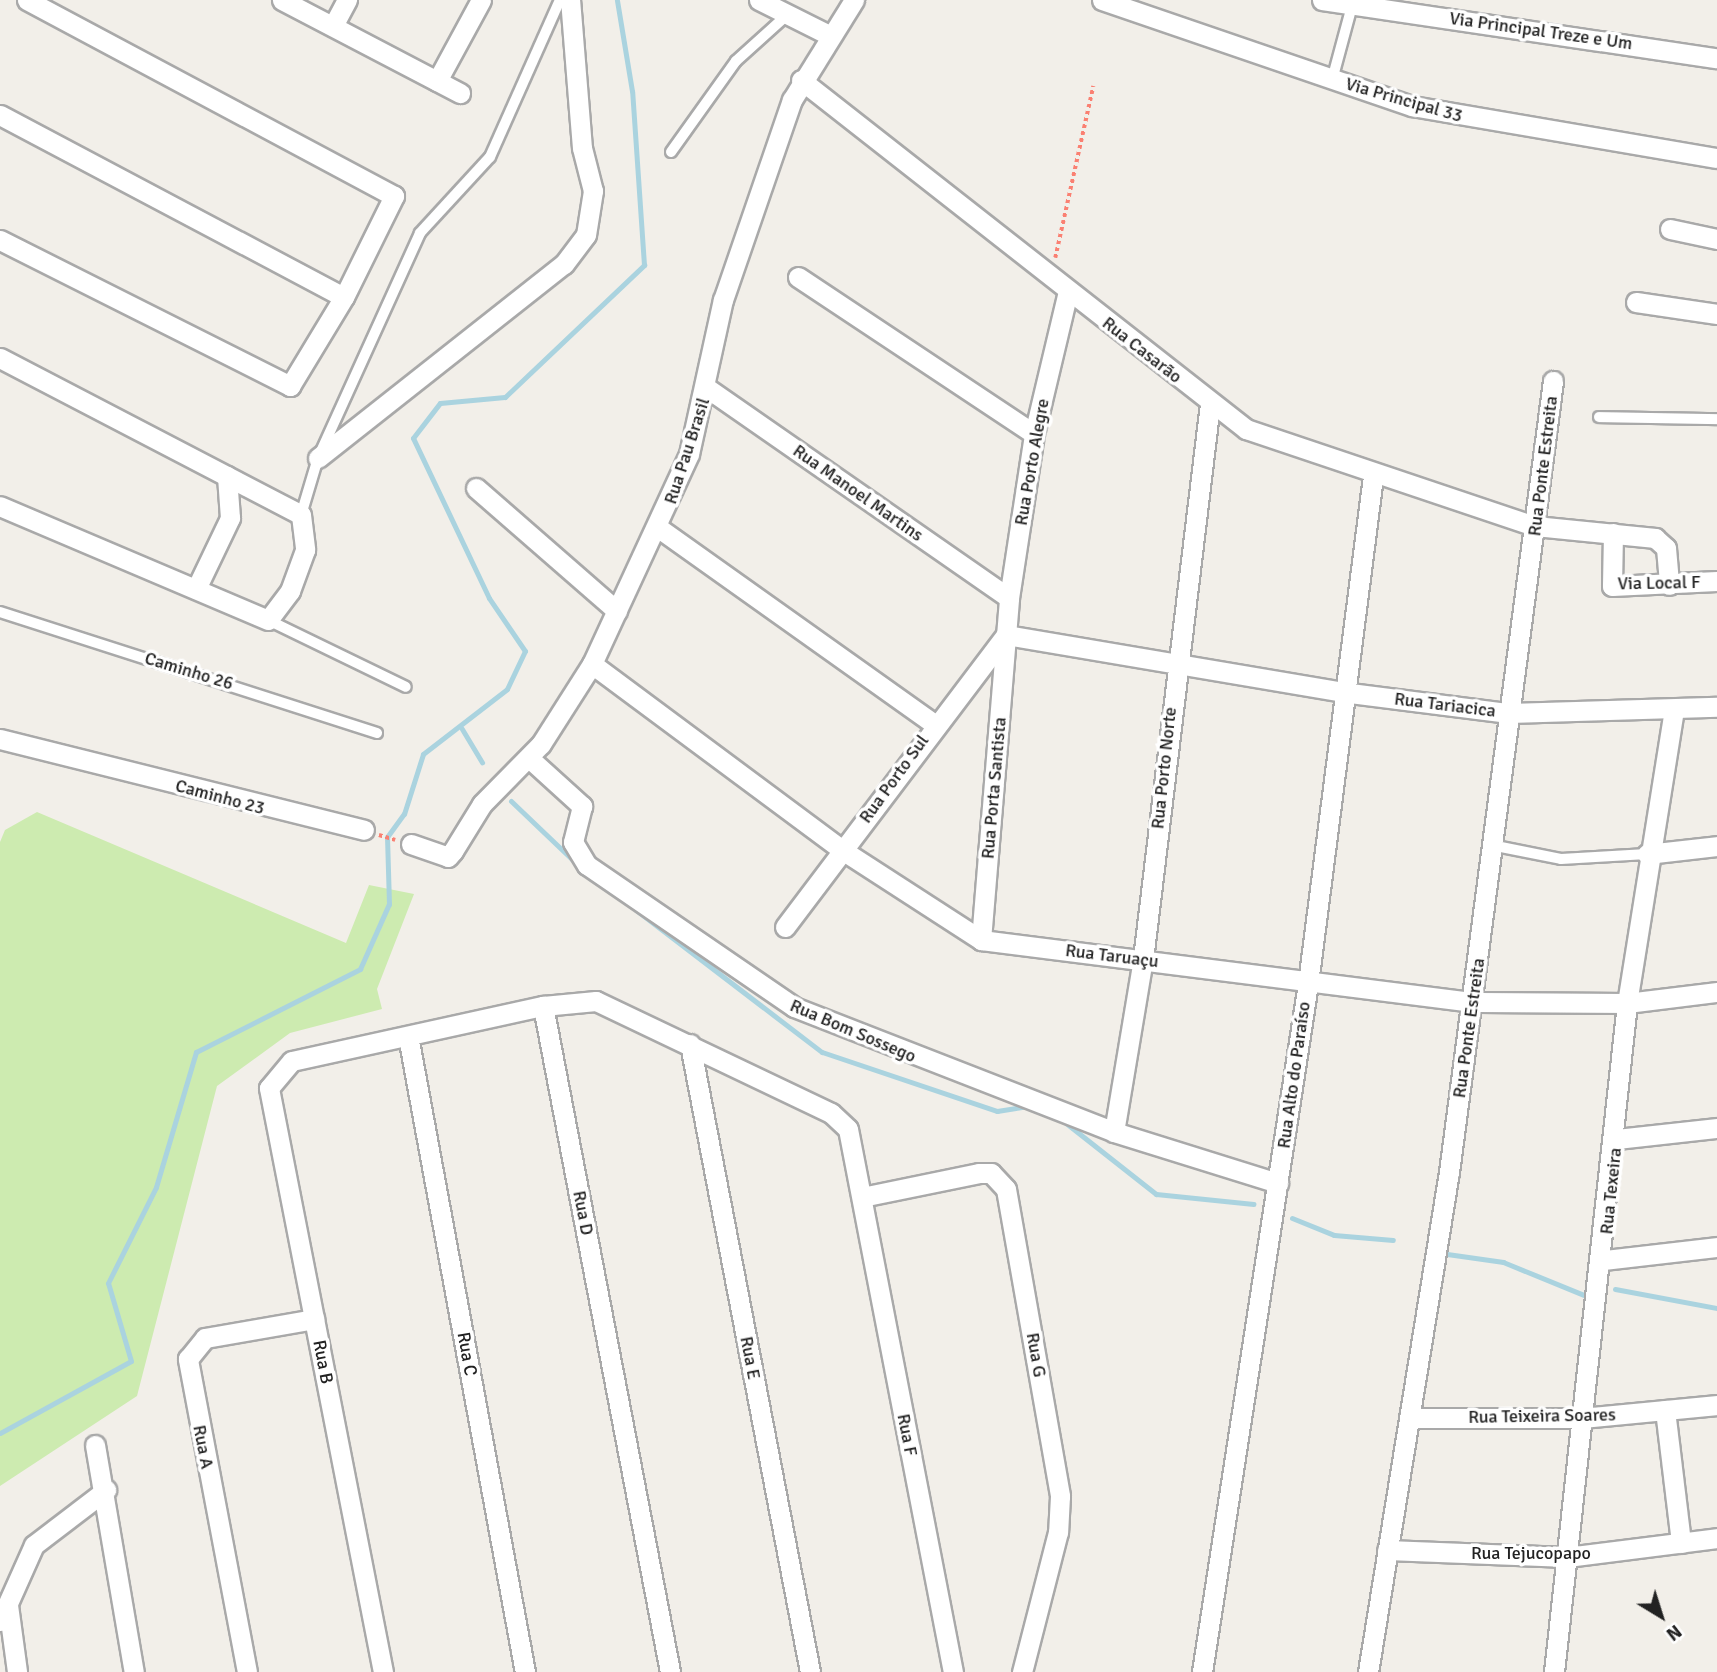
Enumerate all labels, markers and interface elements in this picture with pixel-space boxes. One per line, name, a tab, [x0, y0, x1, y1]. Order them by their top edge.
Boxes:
street label: Via Principal Treze e Um	[1448, 7, 1634, 55]
street label: Via Principal 33	[1343, 73, 1465, 127]
street label: Rua Casarão	[1098, 312, 1186, 388]
street label: Rua Pau Brasil	[660, 395, 714, 507]
street label: Rua Ponte Estreita	[1524, 395, 1562, 537]
street label: Rua Porto Alegre	[1010, 397, 1054, 527]
street label: Rua Manoel Martins	[789, 440, 927, 546]
street label: Via Local F	[1617, 571, 1701, 595]
street label: Caminho 26	[142, 647, 236, 695]
street label: Rua Tariacica	[1393, 688, 1497, 722]
street label: Rua Porto Norte	[1147, 706, 1181, 830]
street label: Rua Porta Santista	[977, 716, 1011, 860]
street label: Rua Porto Sul	[855, 731, 933, 827]
street label: Caminho 23	[173, 775, 267, 819]
street label: Rua Taruaçu	[1064, 940, 1160, 972]
street label: Rua Ponte Estreita	[1448, 957, 1490, 1099]
street label: Rua Bom Sossego	[787, 995, 919, 1067]
street label: Rua Alto do Paraíso	[1273, 1000, 1315, 1150]
street label: Rua Texeira	[1596, 1147, 1626, 1235]
street label: Rua D	[568, 1189, 598, 1237]
street label: Rua C	[453, 1330, 481, 1378]
street label: Rua G	[1021, 1331, 1051, 1379]
street label: Rua E	[735, 1335, 765, 1381]
street label: Rua B	[308, 1338, 338, 1386]
street label: Rua Teixeira Soares	[1468, 1404, 1616, 1428]
street label: Rua F	[892, 1412, 922, 1458]
street label: Rua A	[188, 1423, 218, 1471]
street label: Rua Tejucopapo	[1471, 1542, 1591, 1564]
north arrow	[1626, 1581, 1696, 1651]
text: N	[1661, 1619, 1687, 1646]

